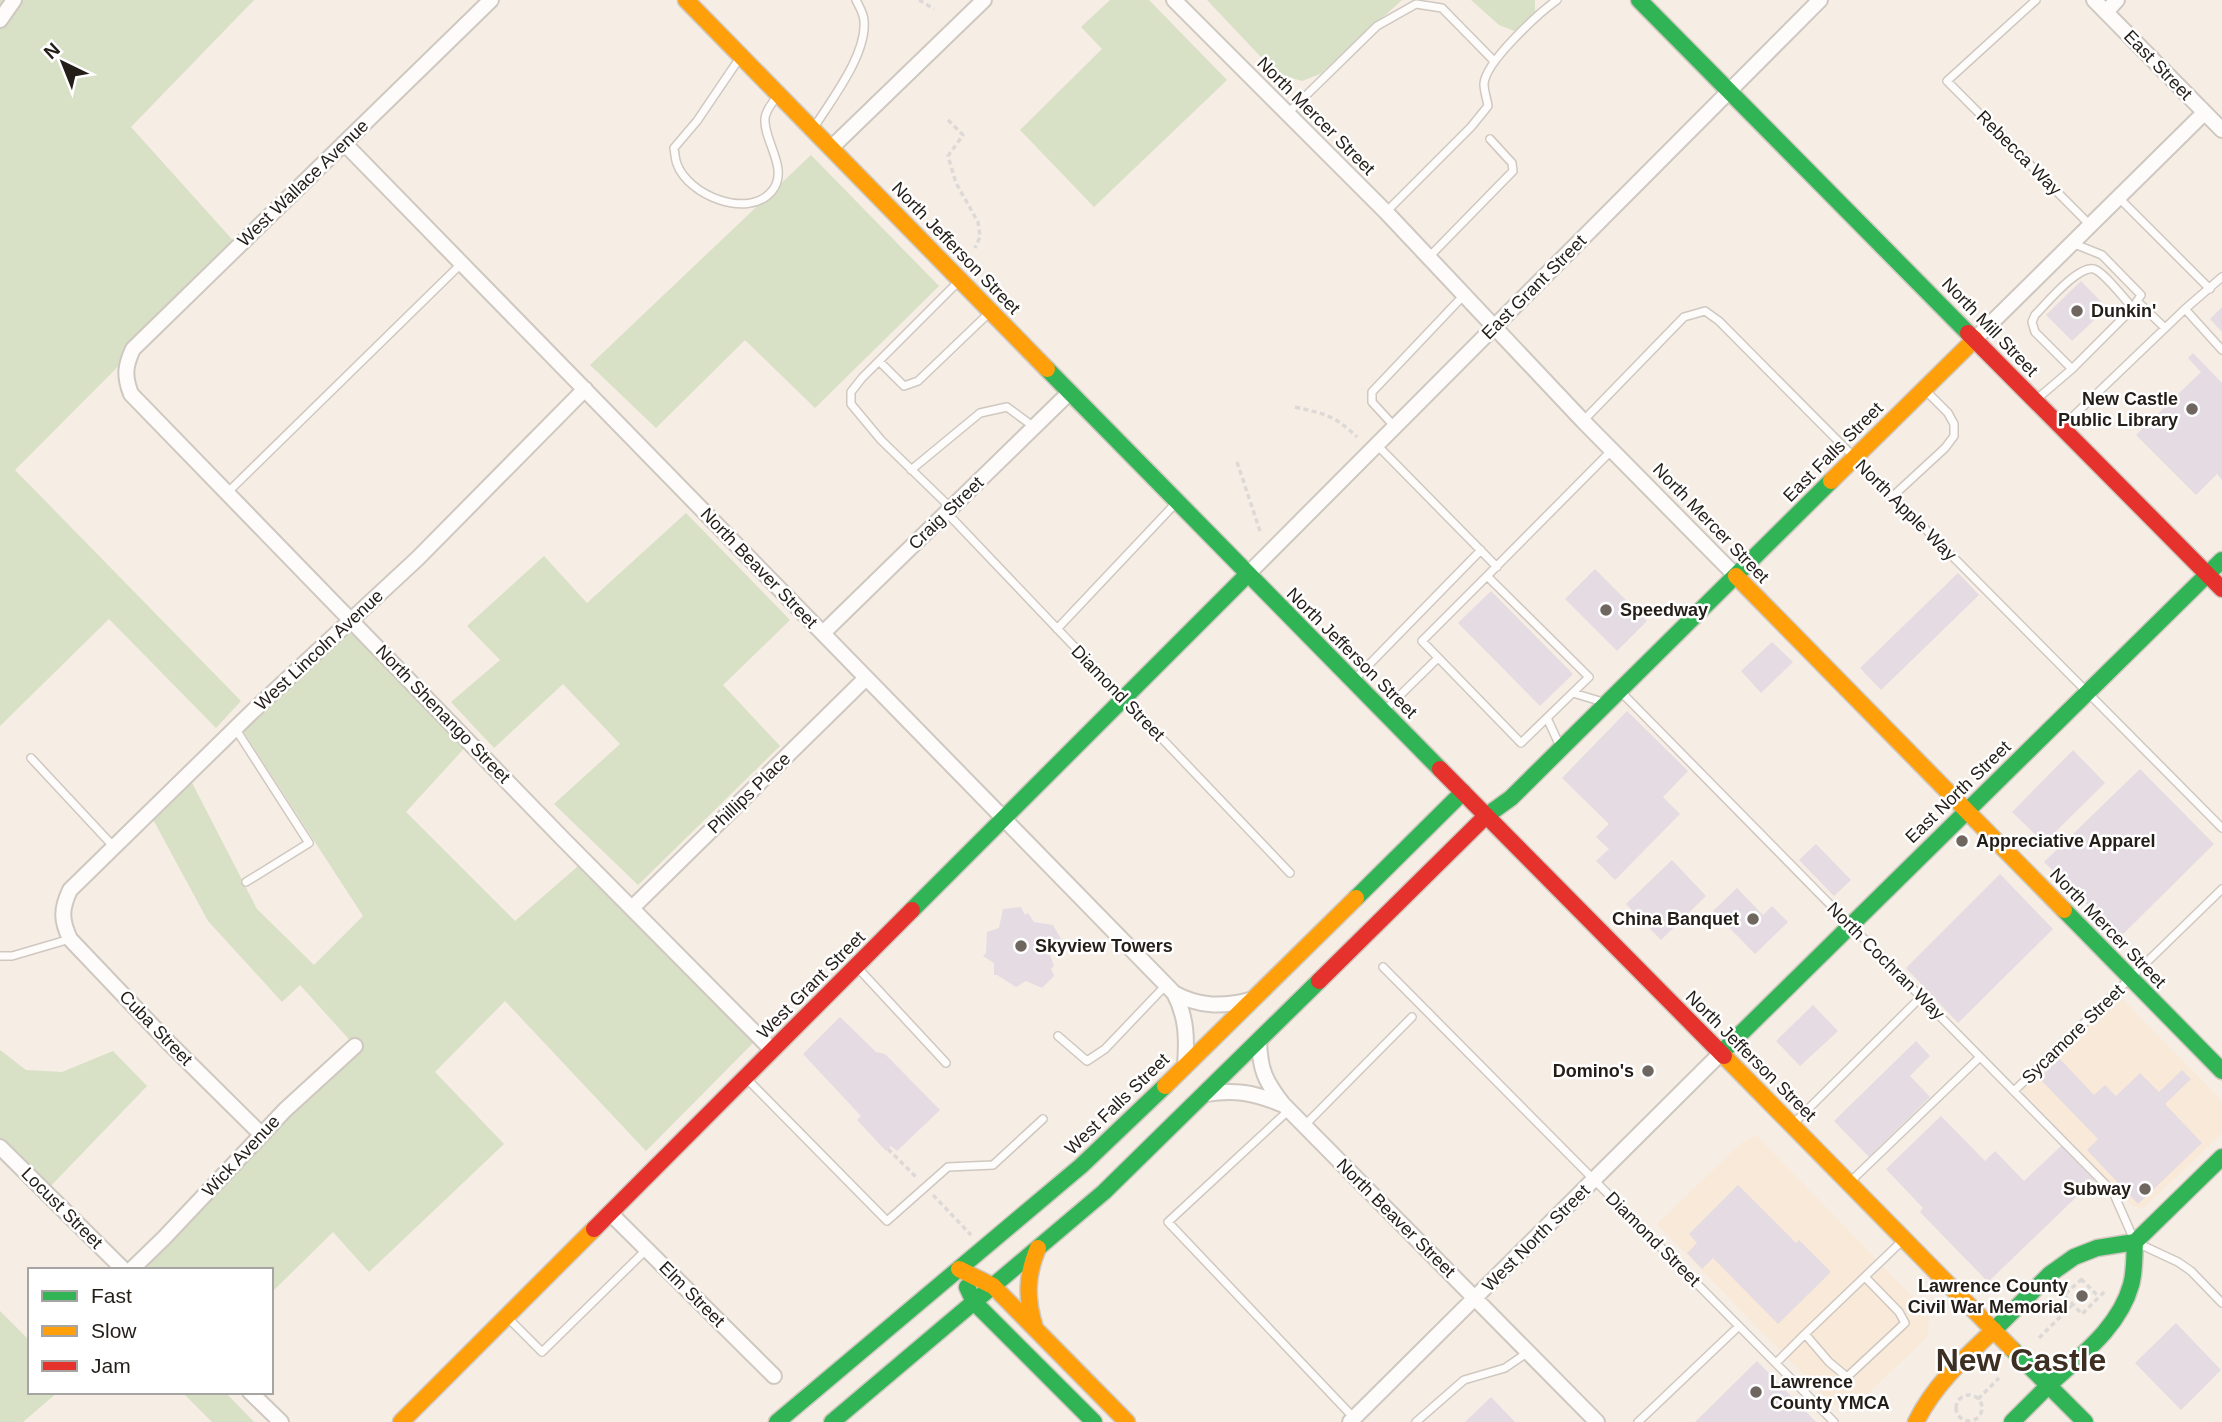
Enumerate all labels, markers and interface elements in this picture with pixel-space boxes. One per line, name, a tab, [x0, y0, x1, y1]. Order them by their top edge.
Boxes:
street label: East Street	[2120, 26, 2196, 104]
north arrow	[28, 28, 98, 98]
text: N	[40, 39, 64, 63]
street label: North Mercer Street	[1253, 53, 1379, 179]
street label: Rebecca Way	[1973, 107, 2065, 199]
street label: West Wallace Avenue	[234, 115, 372, 251]
street label: North Jefferson Street	[888, 178, 1024, 318]
street label: East Grant Street	[1478, 231, 1590, 343]
street label: North Mill Street	[1938, 274, 2042, 380]
place label: Dunkin'	[2091, 301, 2156, 321]
marker: Dunkin'	[2069, 303, 2085, 319]
place label: New Castle Public Library	[2058, 389, 2178, 430]
street label: East Falls Street	[1779, 398, 1887, 506]
marker: New Castle Public Library	[2184, 401, 2200, 417]
street label: North Apple Way	[1851, 455, 1961, 565]
street label: North Mercer Street	[1649, 459, 1773, 587]
street label: Craig Street	[905, 472, 987, 554]
street label: North Beaver Street	[697, 504, 821, 632]
street label: North Jefferson Street	[1283, 584, 1421, 722]
street label: West Lincoln Avenue	[251, 586, 387, 714]
place label: Speedway	[1620, 600, 1708, 620]
marker: Speedway	[1598, 602, 1614, 618]
street label: North Shenango Street	[372, 641, 514, 787]
street label: Diamond Street	[1067, 641, 1169, 745]
street label: East North Street	[1901, 737, 2015, 847]
street label: Phillips Place	[704, 749, 794, 837]
place label: Appreciative Apparel	[1976, 831, 2155, 851]
marker: Appreciative Apparel	[1954, 833, 1970, 849]
street label: North Mercer Street	[2046, 864, 2170, 992]
street label: North Cochran Way	[1823, 898, 1949, 1024]
place label: China Banquet	[1612, 909, 1739, 929]
marker: China Banquet	[1745, 911, 1761, 927]
street label: West Grant Street	[753, 927, 869, 1043]
place label: Skyview Towers	[1035, 936, 1173, 956]
marker: Skyview Towers	[1013, 938, 1029, 954]
street label: Sycamore Street	[2018, 980, 2128, 1088]
street label: Cuba Street	[115, 987, 197, 1069]
street label: North Jefferson Street	[1682, 987, 1820, 1125]
street label: West Falls Street	[1061, 1049, 1173, 1159]
place label: Domino's	[1553, 1061, 1634, 1081]
marker: Domino's	[1640, 1063, 1656, 1079]
street label: Wick Avenue	[198, 1111, 284, 1201]
street label: North Beaver Street	[1333, 1155, 1459, 1281]
street label: Locust Street	[17, 1163, 107, 1253]
place label: Subway	[2063, 1179, 2131, 1199]
street label: West North Street	[1478, 1180, 1594, 1296]
marker: Subway	[2137, 1181, 2153, 1197]
street label: Diamond Street	[1602, 1188, 1704, 1290]
street label: Elm Street	[655, 1257, 729, 1331]
legend	[28, 1268, 273, 1394]
place label: Lawrence County Civil War Memorial	[1908, 1276, 2068, 1317]
text: Fast	[91, 1284, 132, 1307]
marker: Lawrence County Civil War Memorial	[2074, 1288, 2090, 1304]
text: Slow	[91, 1319, 137, 1342]
district label: New Castle	[1936, 1342, 2106, 1378]
text: Jam	[91, 1354, 131, 1377]
place label: Lawrence County YMCA	[1770, 1372, 1890, 1413]
marker: Lawrence County YMCA	[1748, 1384, 1764, 1400]

